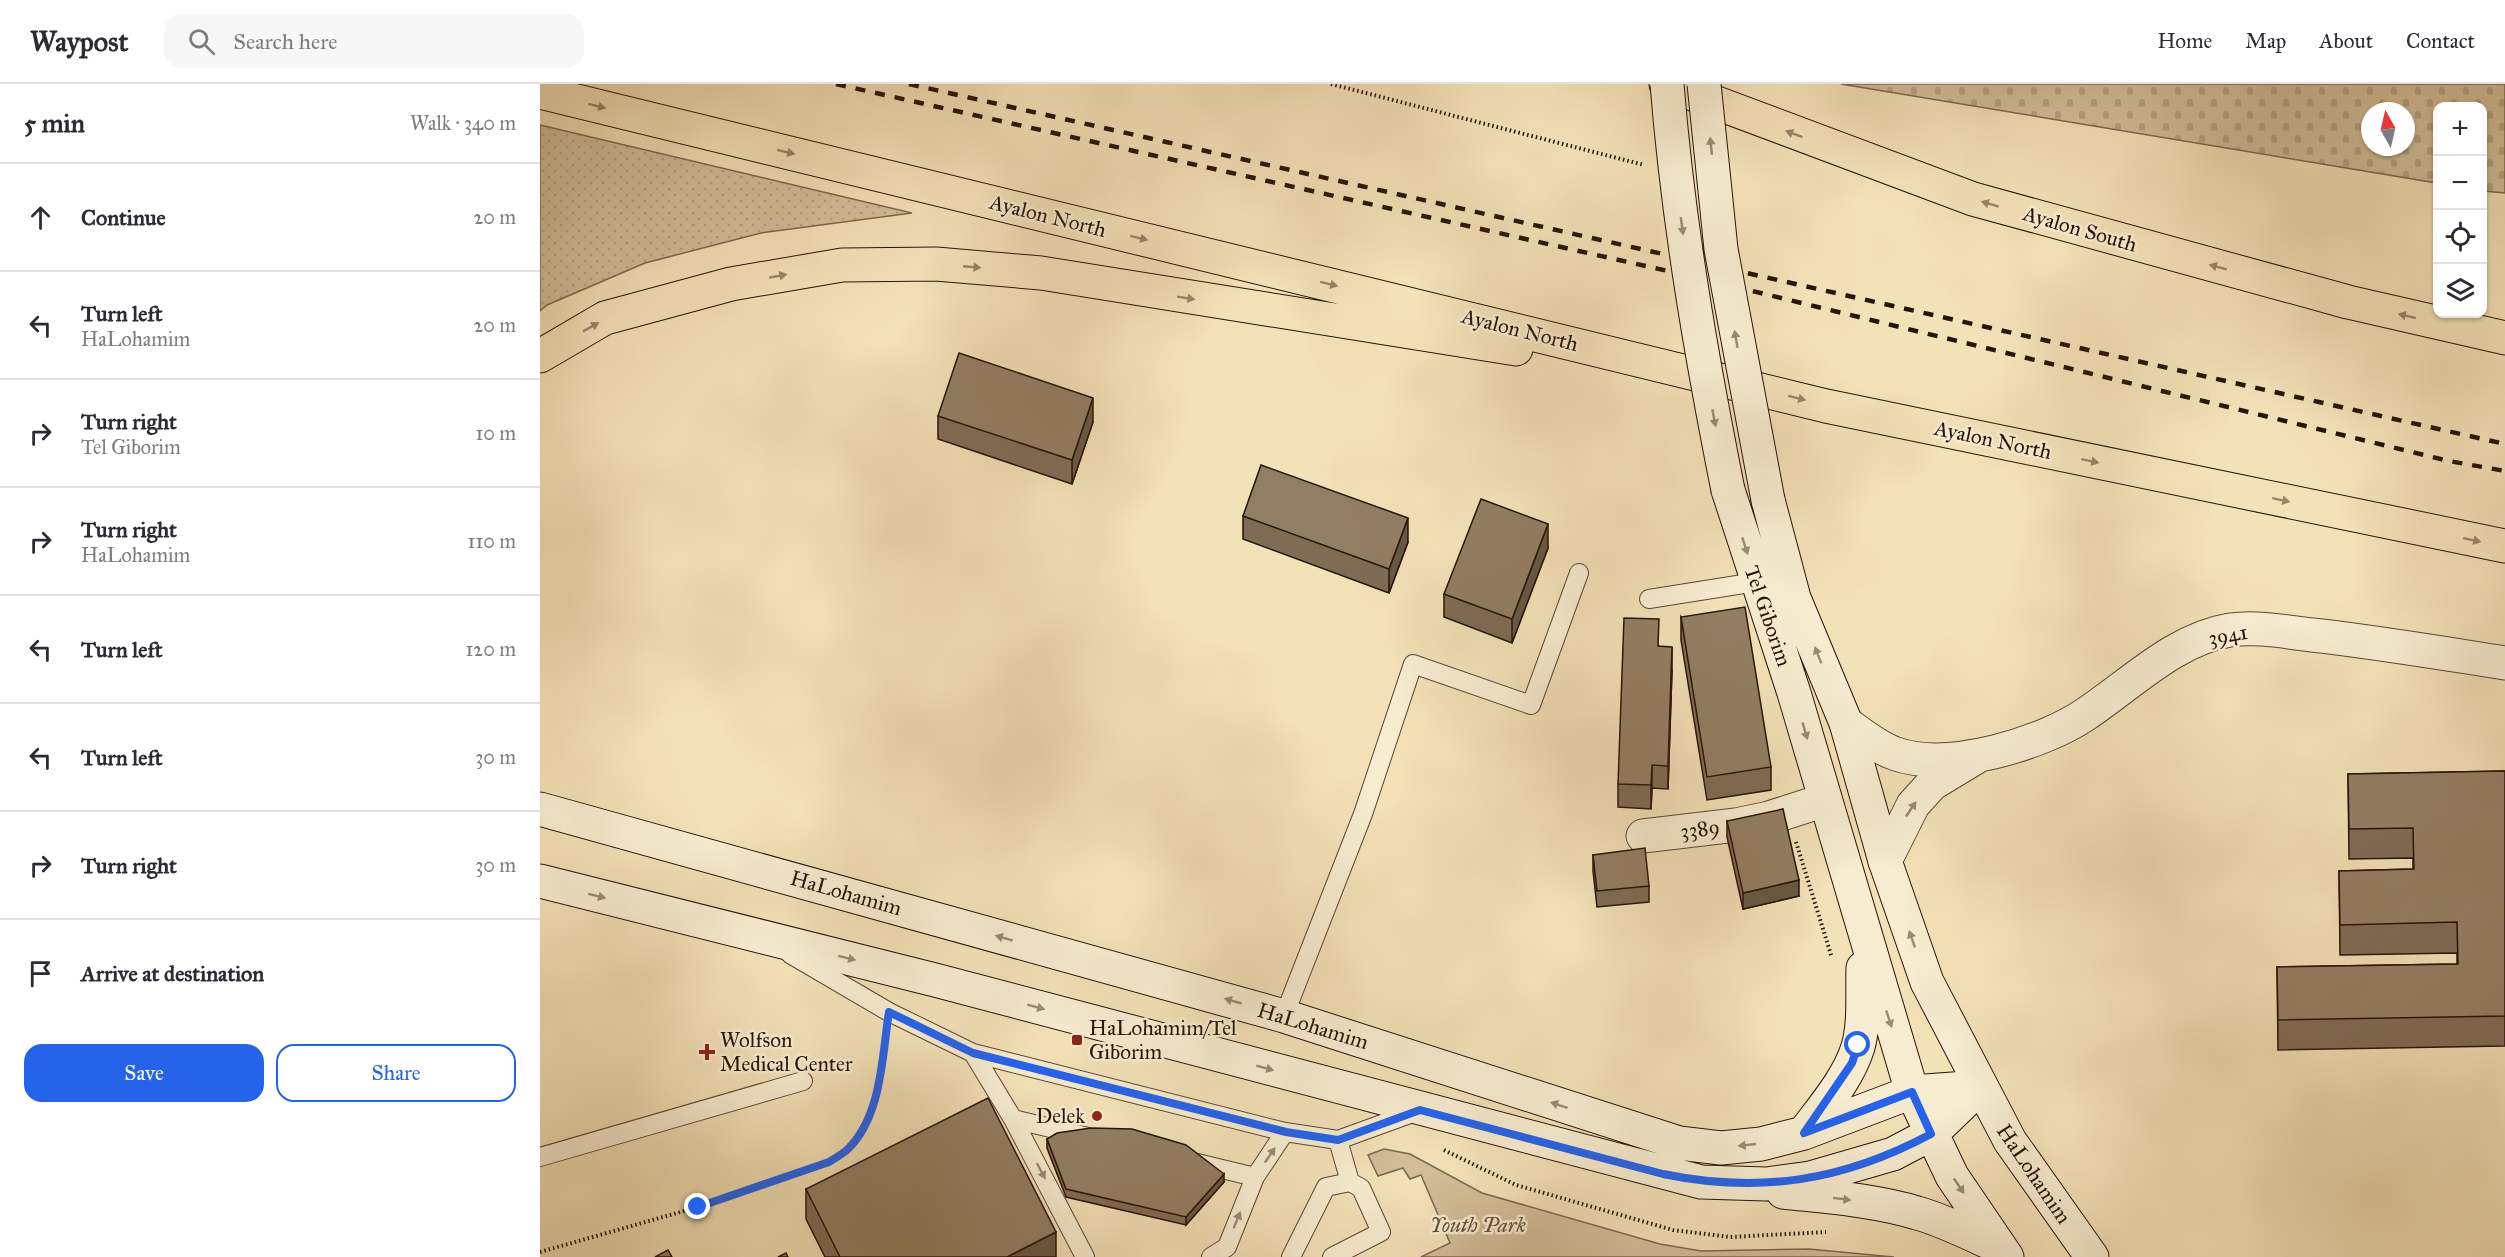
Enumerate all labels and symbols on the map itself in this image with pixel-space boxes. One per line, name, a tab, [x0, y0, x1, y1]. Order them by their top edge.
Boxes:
one-way arrow	[588, 102, 607, 111]
north arrow	[2361, 102, 2415, 156]
one-way arrow	[1785, 128, 1803, 138]
one-way arrow	[1706, 137, 1715, 156]
one-way arrow	[777, 148, 796, 158]
street label: Ayalon North	[986, 189, 1109, 243]
one-way arrow	[1981, 199, 1999, 208]
street label: Ayalon South	[2019, 200, 2140, 258]
one-way arrow	[1677, 216, 1686, 235]
one-way arrow	[1130, 233, 1148, 243]
one-way arrow	[963, 262, 982, 272]
one-way arrow	[2209, 262, 2227, 271]
one-way arrow	[769, 271, 788, 280]
one-way arrow	[1319, 279, 1338, 289]
one-way arrow	[1176, 294, 1195, 303]
street label: Ayalon North	[1458, 303, 1581, 357]
one-way arrow	[2398, 310, 2416, 320]
one-way arrow	[582, 322, 599, 332]
one-way arrow	[1731, 330, 1740, 349]
one-way arrow	[1787, 394, 1806, 404]
one-way arrow	[1710, 409, 1719, 428]
street label: Ayalon North	[1931, 415, 2054, 465]
one-way arrow	[2081, 456, 2099, 466]
one-way arrow	[2272, 496, 2291, 505]
one-way arrow	[2463, 536, 2482, 545]
one-way arrow	[1741, 537, 1750, 555]
street label: Tel Giborim	[1739, 562, 1797, 670]
street label: 3941	[2206, 619, 2250, 651]
one-way arrow	[1813, 645, 1823, 663]
one-way arrow	[1801, 722, 1810, 740]
one-way arrow	[1906, 801, 1917, 817]
street label: 3389	[1679, 814, 1721, 844]
street label: HaLohamim	[787, 865, 905, 921]
one-way arrow	[588, 891, 606, 901]
one-way arrow	[1906, 930, 1916, 948]
one-way arrow	[995, 933, 1013, 942]
one-way arrow	[838, 954, 856, 963]
one-way arrow	[1224, 996, 1242, 1006]
street label: HaLohamim	[1254, 997, 1372, 1055]
one-way arrow	[1027, 1002, 1045, 1012]
one-way arrow	[1885, 1010, 1894, 1028]
place label: HaLohamim/Tel Giborim	[1089, 1015, 1237, 1065]
place label: Wolfson Medical Center	[720, 1027, 853, 1077]
route start	[1844, 1031, 1870, 1057]
marker: HaLohamim/Tel Giborim	[1070, 1033, 1084, 1047]
marker: Wolfson Medical Center	[698, 1043, 716, 1061]
one-way arrow	[1256, 1064, 1274, 1073]
one-way arrow	[1550, 1099, 1568, 1109]
place label: Delek	[1036, 1103, 1085, 1129]
marker: Delek	[1090, 1109, 1104, 1123]
street label: HaLohamim	[1991, 1119, 2077, 1229]
one-way arrow	[1738, 1141, 1757, 1150]
one-way arrow	[1264, 1148, 1276, 1164]
one-way arrow	[1036, 1162, 1046, 1179]
one-way arrow	[1953, 1178, 1964, 1194]
route end	[684, 1193, 710, 1219]
one-way arrow	[1833, 1194, 1852, 1204]
one-way arrow	[1232, 1211, 1242, 1229]
park label: Youth Park	[1430, 1212, 1527, 1238]

